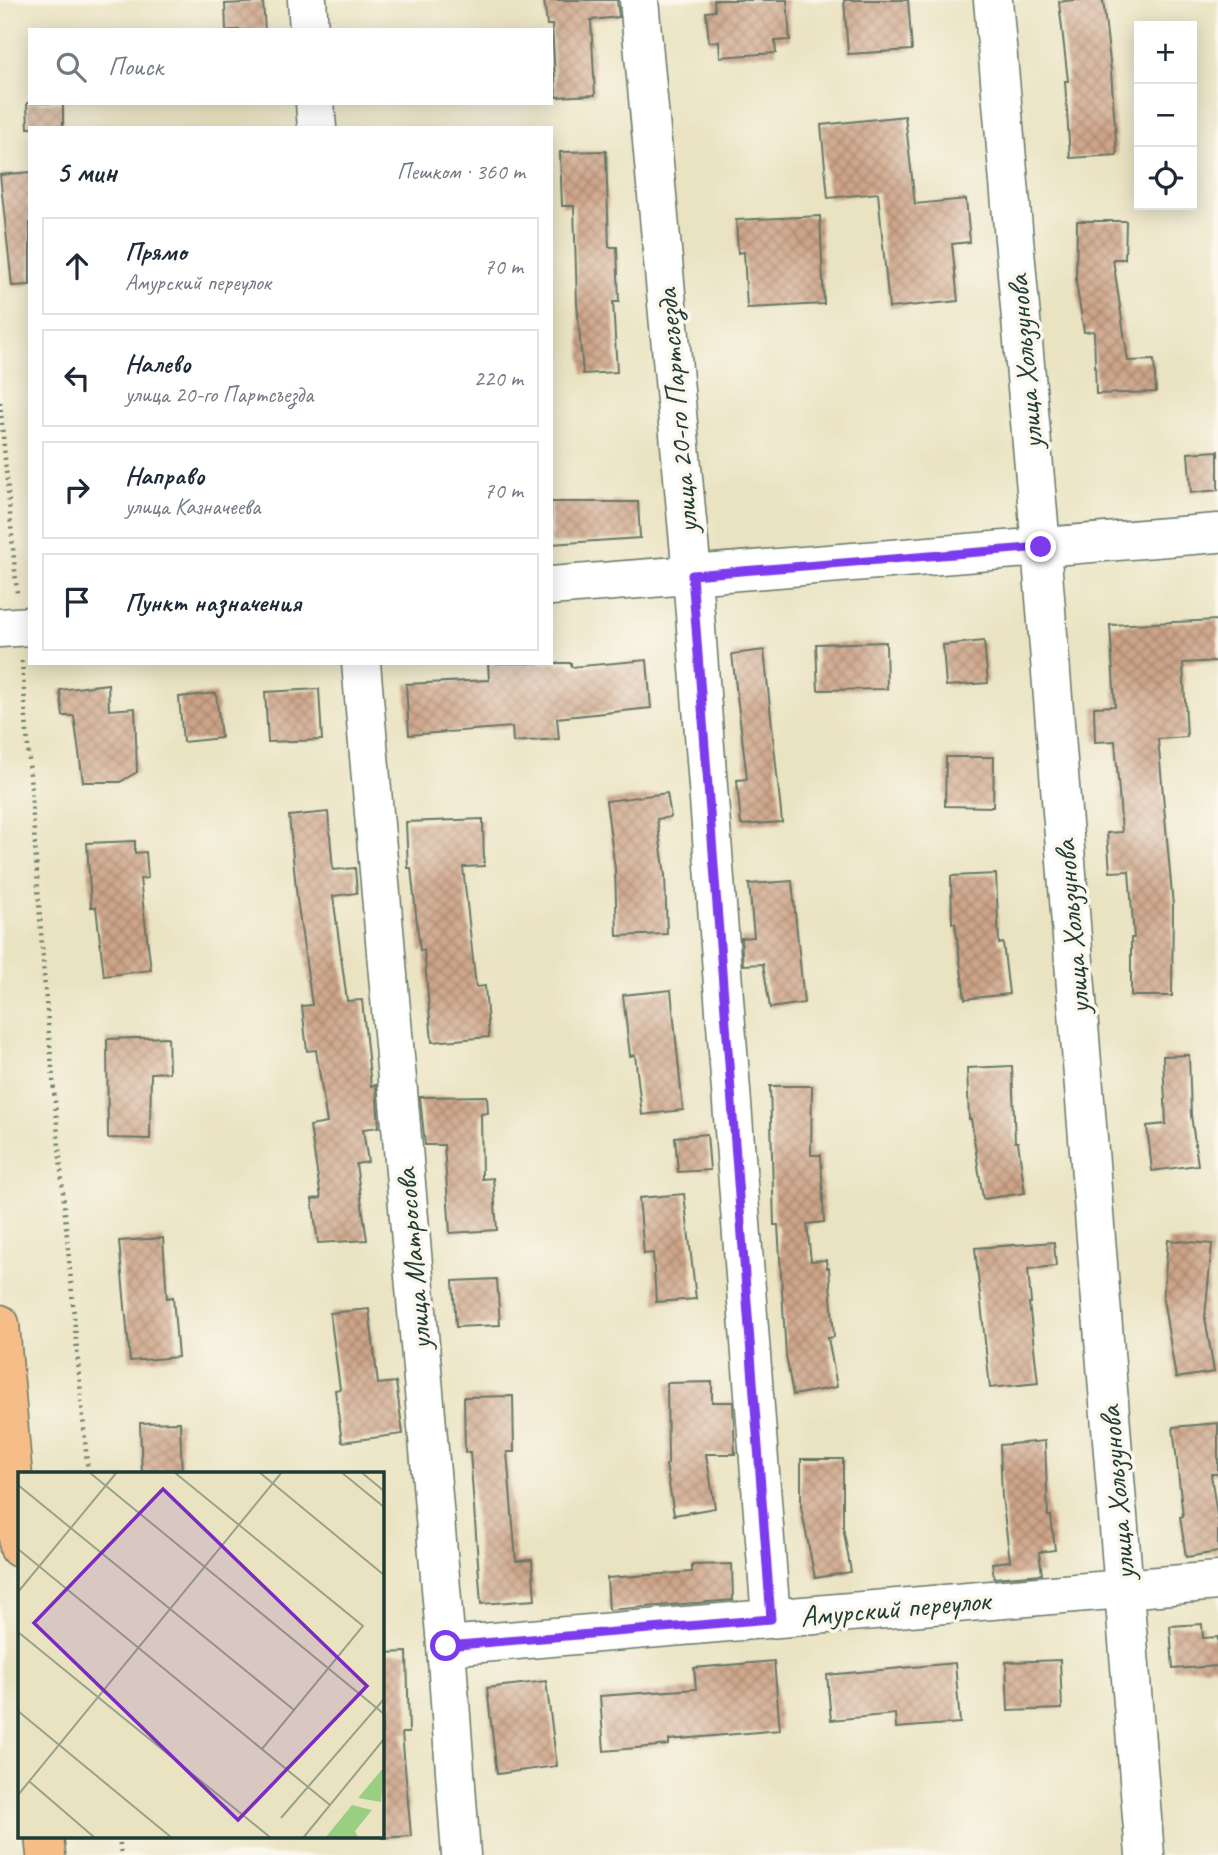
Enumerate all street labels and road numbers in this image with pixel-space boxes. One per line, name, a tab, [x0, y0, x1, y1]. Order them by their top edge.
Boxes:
street label: улица Хользунова	[998, 272, 1052, 453]
street label: улица 20-го Партсъезда	[647, 285, 707, 537]
street label: улица Хользунова	[1045, 837, 1099, 1018]
street label: улица Матросова	[386, 1165, 440, 1353]
street label: улица Хользунова	[1090, 1403, 1144, 1584]
street label: Амурский переулок	[799, 1581, 994, 1635]

